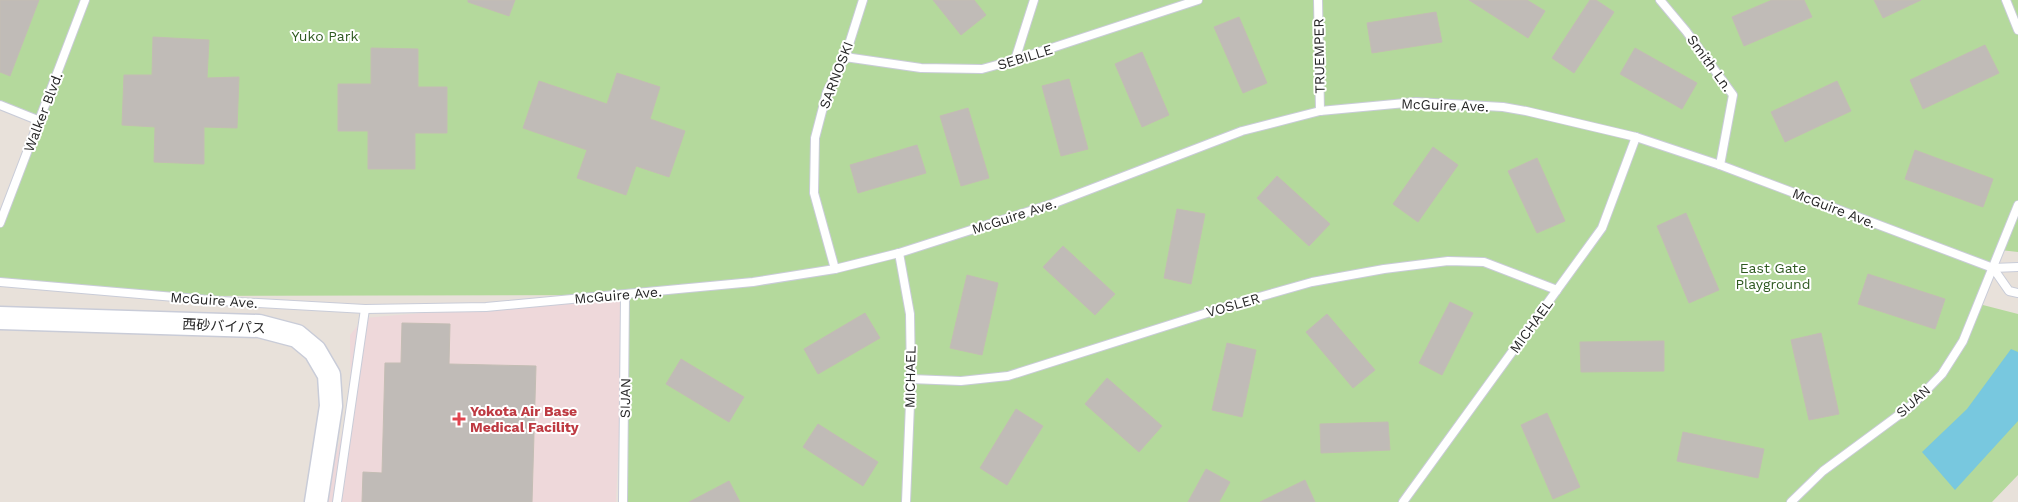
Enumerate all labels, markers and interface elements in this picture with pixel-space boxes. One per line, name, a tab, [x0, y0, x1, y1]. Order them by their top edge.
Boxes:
street label: TRUEMPER	[1310, 18, 1328, 94]
park label: Yuko Park	[292, 28, 358, 44]
street label: Smith Ln.	[1684, 32, 1736, 94]
street label: SARNOSKI	[816, 39, 856, 111]
street label: SEBILLE	[995, 41, 1055, 73]
street label: Walker Blvd.	[20, 70, 66, 154]
street label: McGuire Ave.	[1401, 95, 1489, 115]
street label: McGuire Ave.	[1790, 185, 1878, 231]
street label: McGuire Ave.	[970, 195, 1058, 237]
park label: East Gate Playground	[1736, 260, 1810, 292]
street label: McGuire Ave.	[574, 283, 662, 307]
street label: McGuire Ave.	[170, 289, 258, 311]
street label: VOSLER	[1204, 290, 1262, 320]
street label: MICHAEL	[1506, 296, 1556, 356]
street label: 西砂バイパス	[182, 316, 266, 336]
street label: MICHAEL	[901, 346, 919, 408]
street label: SIJAN	[617, 378, 633, 418]
street label: SIJAN	[1893, 382, 1933, 420]
place label: Yokota Air Base Medical Facility	[470, 403, 579, 435]
marker: Yokota Air Base Medical Facility	[452, 412, 466, 426]

